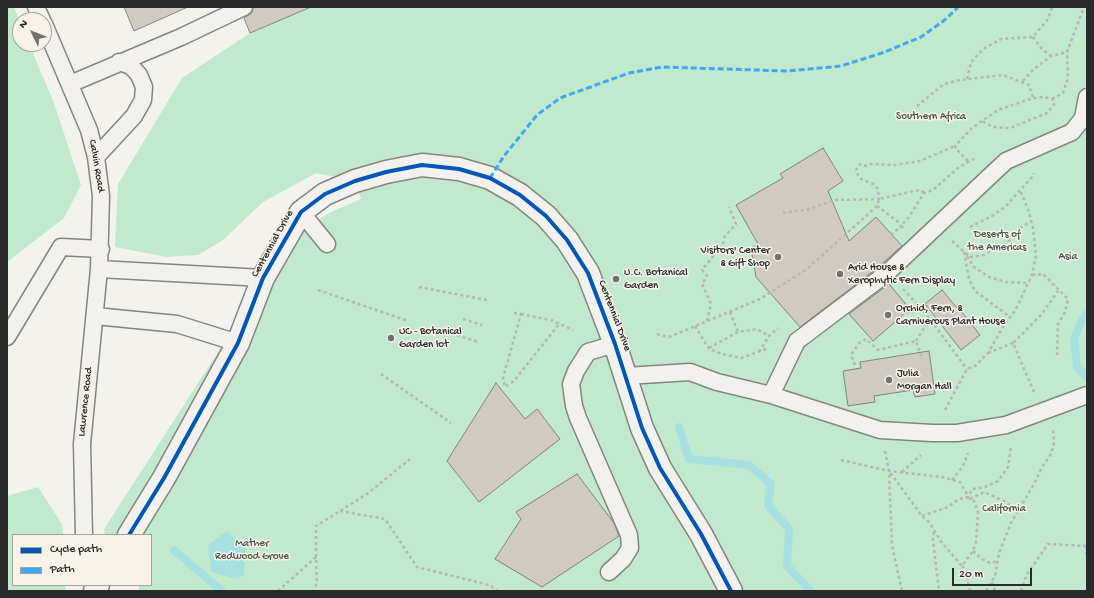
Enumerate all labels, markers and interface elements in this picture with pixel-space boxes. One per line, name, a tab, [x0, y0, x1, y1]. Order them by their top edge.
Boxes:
north arrow	[12, 12, 52, 52]
text: N	[17, 18, 31, 31]
park label: Southern Africa	[896, 110, 966, 124]
street label: Calvin Road	[85, 138, 107, 194]
street label: Centennial Drive	[249, 208, 297, 280]
park label: Deserts of the Americas	[968, 228, 1026, 254]
place label: Visitors' Center & Gift Shop	[701, 244, 770, 270]
park label: Asia	[1058, 250, 1078, 264]
marker: Visitors' Center & Gift Shop	[773, 252, 783, 262]
place label: Arid House & Xerophytic Fern Display	[848, 261, 955, 287]
place label: U.C. Botanical Garden	[624, 266, 688, 292]
marker: Arid House & Xerophytic Fern Display	[835, 269, 845, 279]
marker: U.C. Botanical Garden	[611, 274, 621, 284]
street label: Centennial Drive	[594, 279, 634, 353]
place label: Orchid, Fern, & Carniverous Plant House	[896, 302, 1005, 328]
marker: Orchid, Fern, & Carniverous Plant House	[883, 310, 893, 320]
place label: UC - Botanical Garden lot	[399, 325, 462, 351]
marker: UC - Botanical Garden lot	[386, 333, 396, 343]
street label: Lawrence Road	[76, 367, 96, 437]
place label: Julia Morgan Hall	[897, 367, 952, 393]
marker: Julia Morgan Hall	[884, 375, 894, 385]
park label: California	[982, 502, 1026, 516]
legend	[12, 534, 152, 586]
park label: Mather Redwood Grove	[215, 537, 289, 563]
text: Cycle path	[50, 543, 102, 557]
scale bar	[954, 560, 1034, 586]
text: Path	[50, 563, 75, 577]
text: 20 m	[959, 568, 983, 582]

